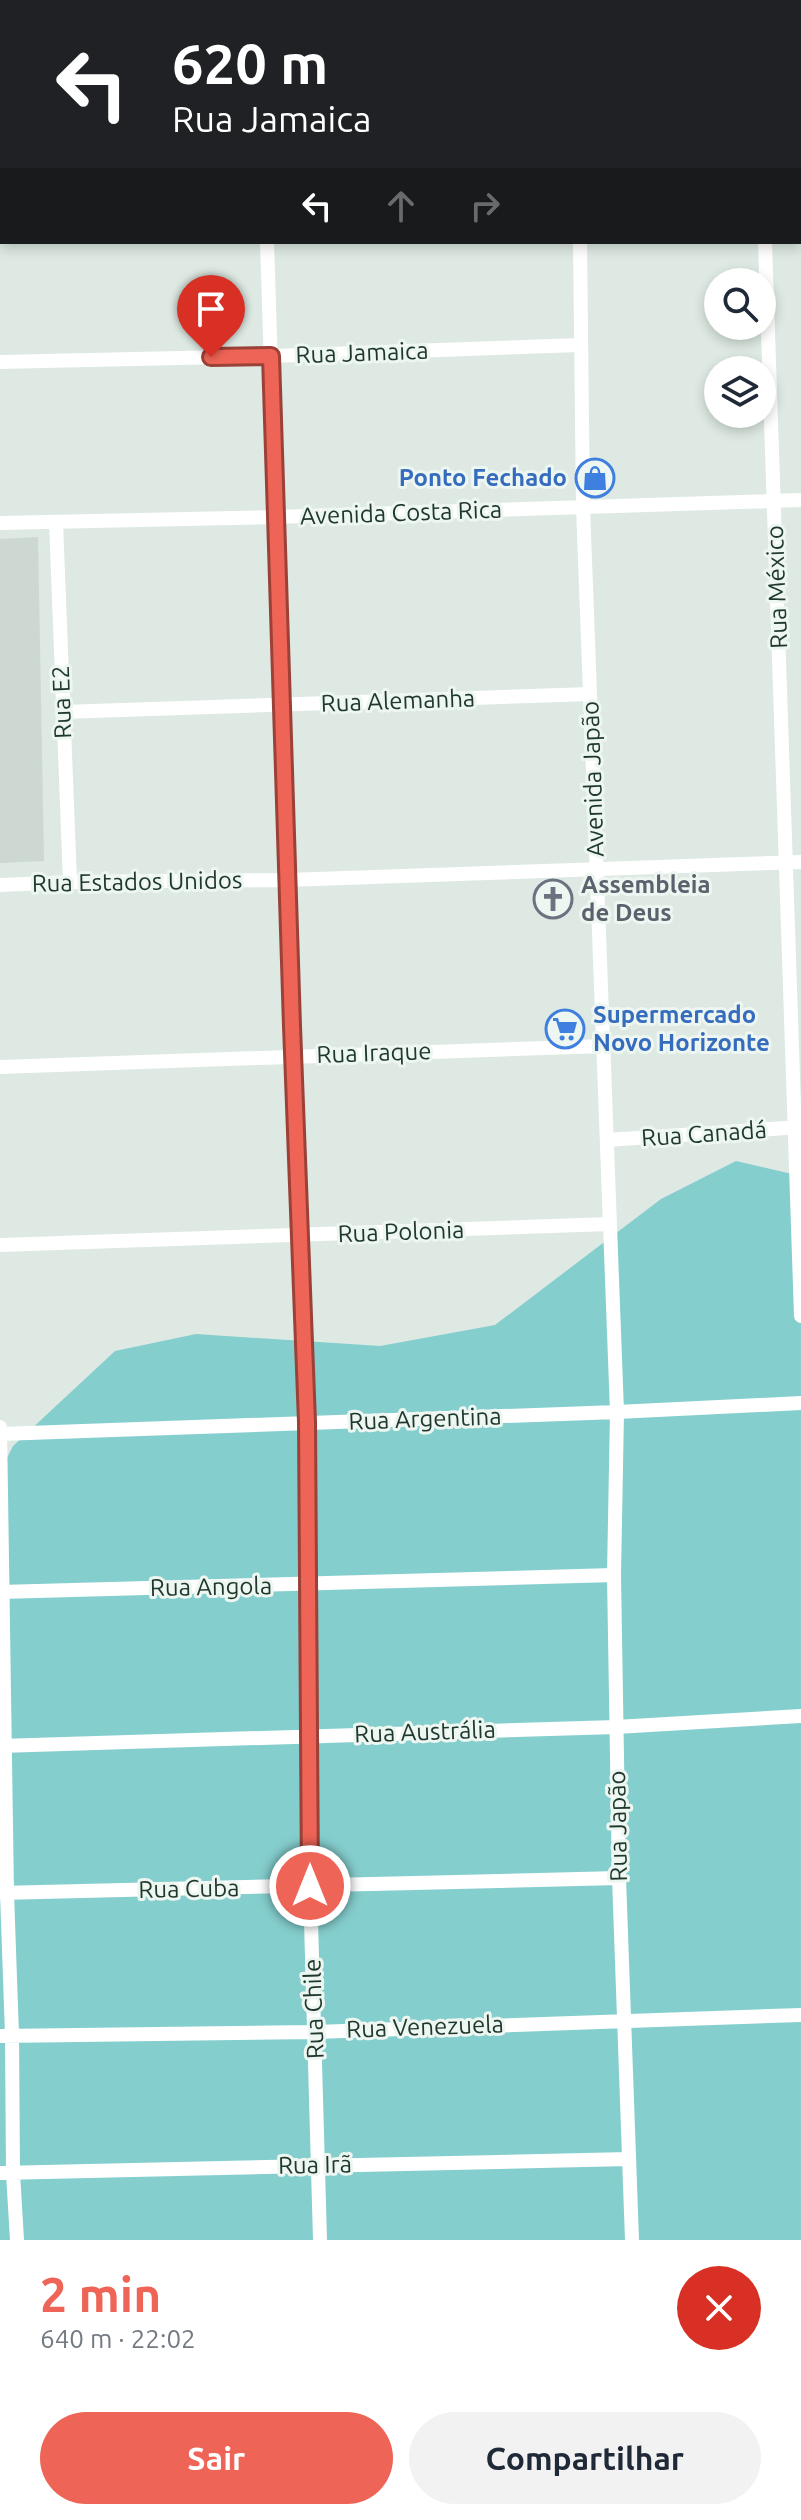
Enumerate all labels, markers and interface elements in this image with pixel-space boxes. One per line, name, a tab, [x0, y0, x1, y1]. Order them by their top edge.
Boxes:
icon: left	[40, 32, 144, 136]
text: 620 m	[172, 32, 328, 95]
text: Rua Jamaica	[172, 98, 371, 139]
icon: left	[295, 184, 339, 228]
icon: ahead	[379, 184, 423, 228]
icon: right	[463, 184, 507, 228]
map controls	[704, 268, 776, 428]
button: search	[704, 268, 776, 340]
pin	[177, 275, 245, 357]
icon: arrive	[189, 287, 233, 331]
street label: Rua Jamaica	[295, 337, 429, 368]
button: layers	[704, 356, 776, 428]
shop icon: Ponto Fechado	[574, 457, 616, 499]
place label: Ponto Fechado	[399, 464, 567, 491]
street label: Avenida Costa Rica	[299, 495, 502, 530]
street label: Rua México	[761, 525, 792, 649]
street label: Rua E2	[47, 665, 76, 739]
street label: Rua Alemanha	[320, 684, 476, 717]
street label: Avenida Japão	[576, 701, 609, 858]
street label: Rua Estados Unidos	[32, 866, 242, 897]
place label: Assembleia de Deus	[581, 871, 710, 926]
church icon: Assembleia de Deus	[532, 878, 574, 920]
place label: Supermercado Novo Horizonte	[593, 1001, 770, 1056]
supermarket icon: Supermercado Novo Horizonte	[544, 1008, 586, 1050]
street label: Rua Iraque	[316, 1037, 432, 1068]
street label: Rua Canadá	[640, 1116, 768, 1151]
street label: Rua Polonia	[337, 1216, 465, 1247]
street label: Rua Argentina	[348, 1402, 502, 1435]
street label: Rua Angola	[150, 1572, 272, 1601]
street label: Rua Austrália	[354, 1716, 496, 1747]
street label: Rua Japão	[603, 1770, 632, 1882]
position arrow	[268, 1844, 352, 1928]
street label: Rua Cuba	[138, 1874, 240, 1903]
street label: Rua Chile	[298, 1958, 329, 2060]
street label: Rua Venezuela	[346, 2010, 504, 2043]
street label: Rua Irã	[278, 2150, 352, 2179]
button: close	[677, 2266, 761, 2350]
text: 2 min	[40, 2267, 161, 2321]
text: 640 m · 22:02	[40, 2324, 196, 2353]
button: Sair	[40, 2412, 393, 2504]
button: Compartilhar	[409, 2412, 761, 2504]

